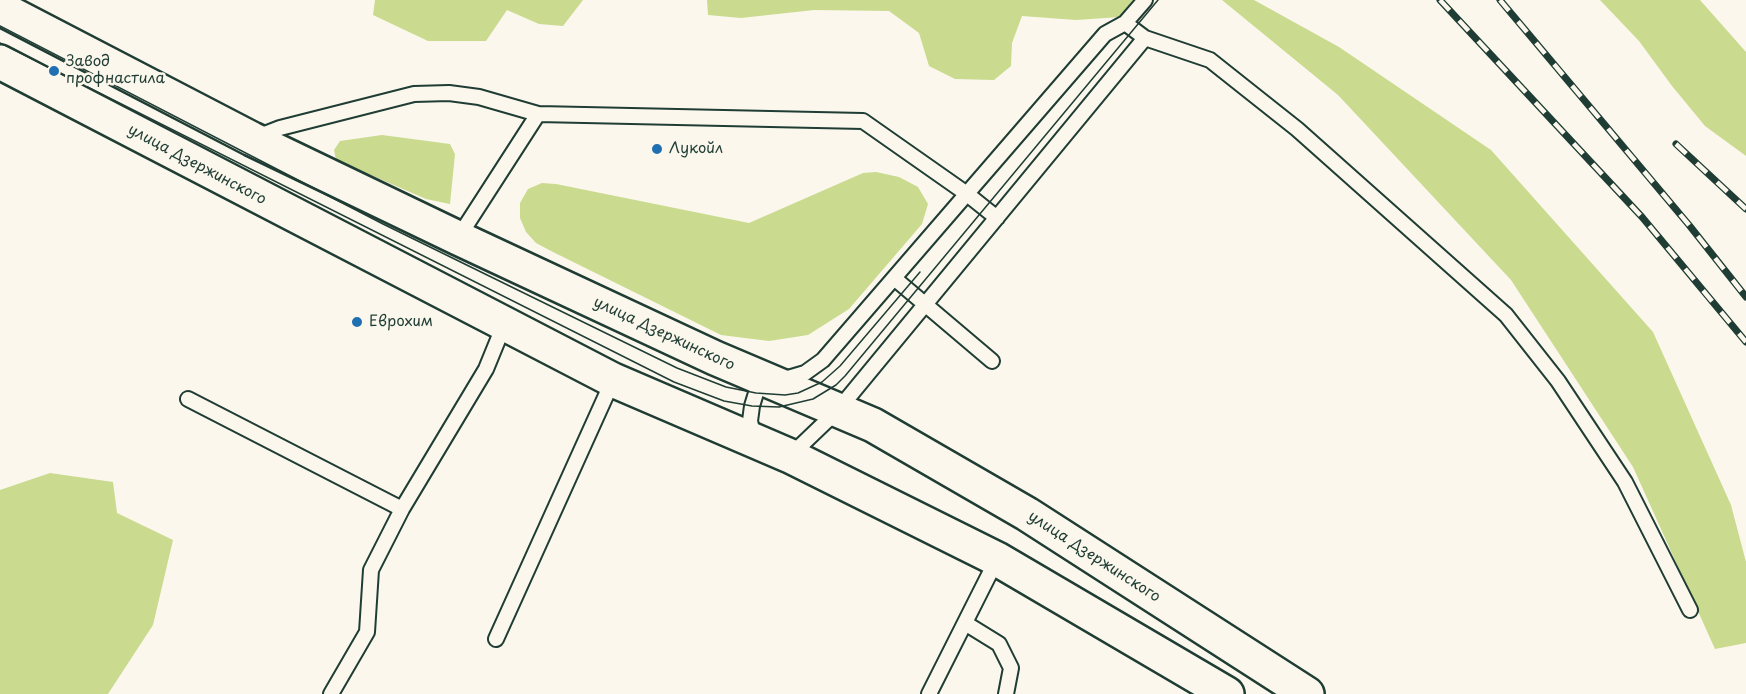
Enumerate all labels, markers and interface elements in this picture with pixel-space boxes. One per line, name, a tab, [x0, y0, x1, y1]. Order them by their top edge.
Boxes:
place label: Завод профнастила	[66, 53, 165, 88]
marker: Завод профнастила	[47, 64, 61, 78]
street label: улица Дзержинского	[125, 121, 269, 209]
place label: Лукойл	[669, 140, 723, 158]
marker: Лукойл	[650, 142, 664, 156]
street label: улица Дзержинского	[590, 293, 738, 375]
place label: Еврохим	[369, 313, 433, 331]
marker: Еврохим	[350, 315, 364, 329]
street label: улица Дзержинского	[1025, 508, 1163, 606]

